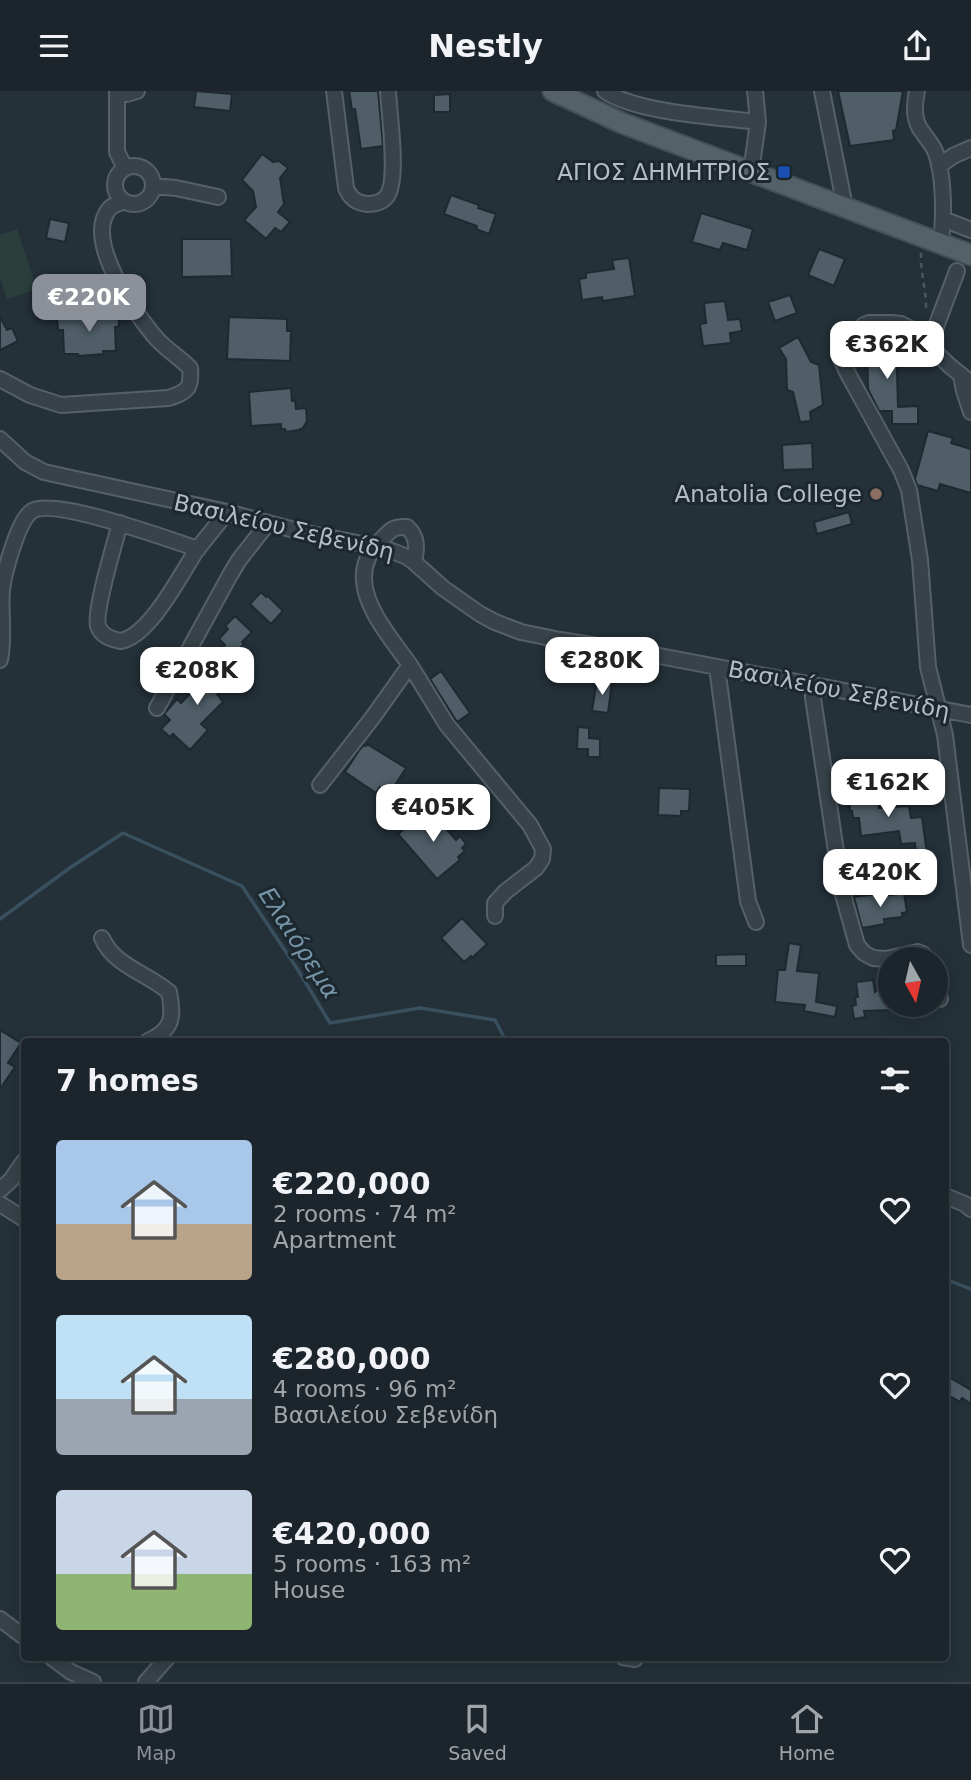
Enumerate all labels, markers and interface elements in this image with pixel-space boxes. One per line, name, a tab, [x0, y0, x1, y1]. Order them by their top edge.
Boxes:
icon: menu	[35, 27, 73, 65]
text: Nestly	[428, 27, 543, 65]
icon: share	[898, 27, 936, 65]
place label: ΑΓΙΟΣ ΔΗΜΗΤΡΙΟΣ	[557, 159, 770, 185]
marker: ΑΓΙΟΣ ΔΗΜΗΤΡΙΟΣ	[776, 164, 792, 180]
pin: €220K	[40, 275, 138, 334]
text: €220K	[48, 284, 130, 310]
pin: €362K	[838, 321, 936, 381]
text: €362K	[846, 331, 928, 357]
place label: Anatolia College	[675, 481, 862, 507]
marker: Anatolia College	[868, 486, 884, 502]
street label: Βασιλείου Σεβενίδη	[171, 489, 397, 565]
pin: €280K	[553, 637, 651, 697]
pin: €208K	[148, 647, 246, 707]
text: €280K	[561, 647, 643, 673]
street label: Βασιλείου Σεβενίδη	[726, 656, 952, 724]
text: €208K	[156, 657, 238, 683]
pin: €162K	[839, 759, 937, 819]
text: €162K	[847, 769, 929, 795]
pin: €405K	[384, 785, 482, 844]
text: €405K	[392, 794, 474, 820]
pin: €420K	[831, 849, 929, 909]
text: €420K	[839, 859, 921, 885]
water label: Ελαιόρεμα	[253, 882, 346, 1004]
north arrow	[878, 947, 948, 1017]
map controls	[878, 947, 948, 1017]
icon: filters	[876, 1061, 914, 1099]
text: 7 homes	[56, 1063, 199, 1098]
text: €220,000	[273, 1166, 431, 1201]
icon: home	[112, 1168, 196, 1252]
icon: heart	[876, 1191, 914, 1229]
text: 2 rooms · 74 m²	[273, 1201, 457, 1227]
text: Apartment	[273, 1227, 396, 1253]
text: €280,000	[273, 1341, 431, 1376]
icon: home	[112, 1343, 196, 1427]
icon: heart	[876, 1366, 914, 1404]
text: 4 rooms · 96 m²	[273, 1376, 457, 1402]
text: Βασιλείου Σεβενίδη	[273, 1402, 498, 1428]
text: €420,000	[273, 1516, 431, 1551]
icon: home	[112, 1518, 196, 1602]
icon: heart	[876, 1541, 914, 1579]
text: 5 rooms · 163 m²	[273, 1551, 471, 1577]
text: House	[273, 1577, 345, 1603]
tab: Map	[136, 1700, 176, 1764]
tab: Saved	[448, 1700, 507, 1764]
tab: Home	[779, 1700, 835, 1764]

